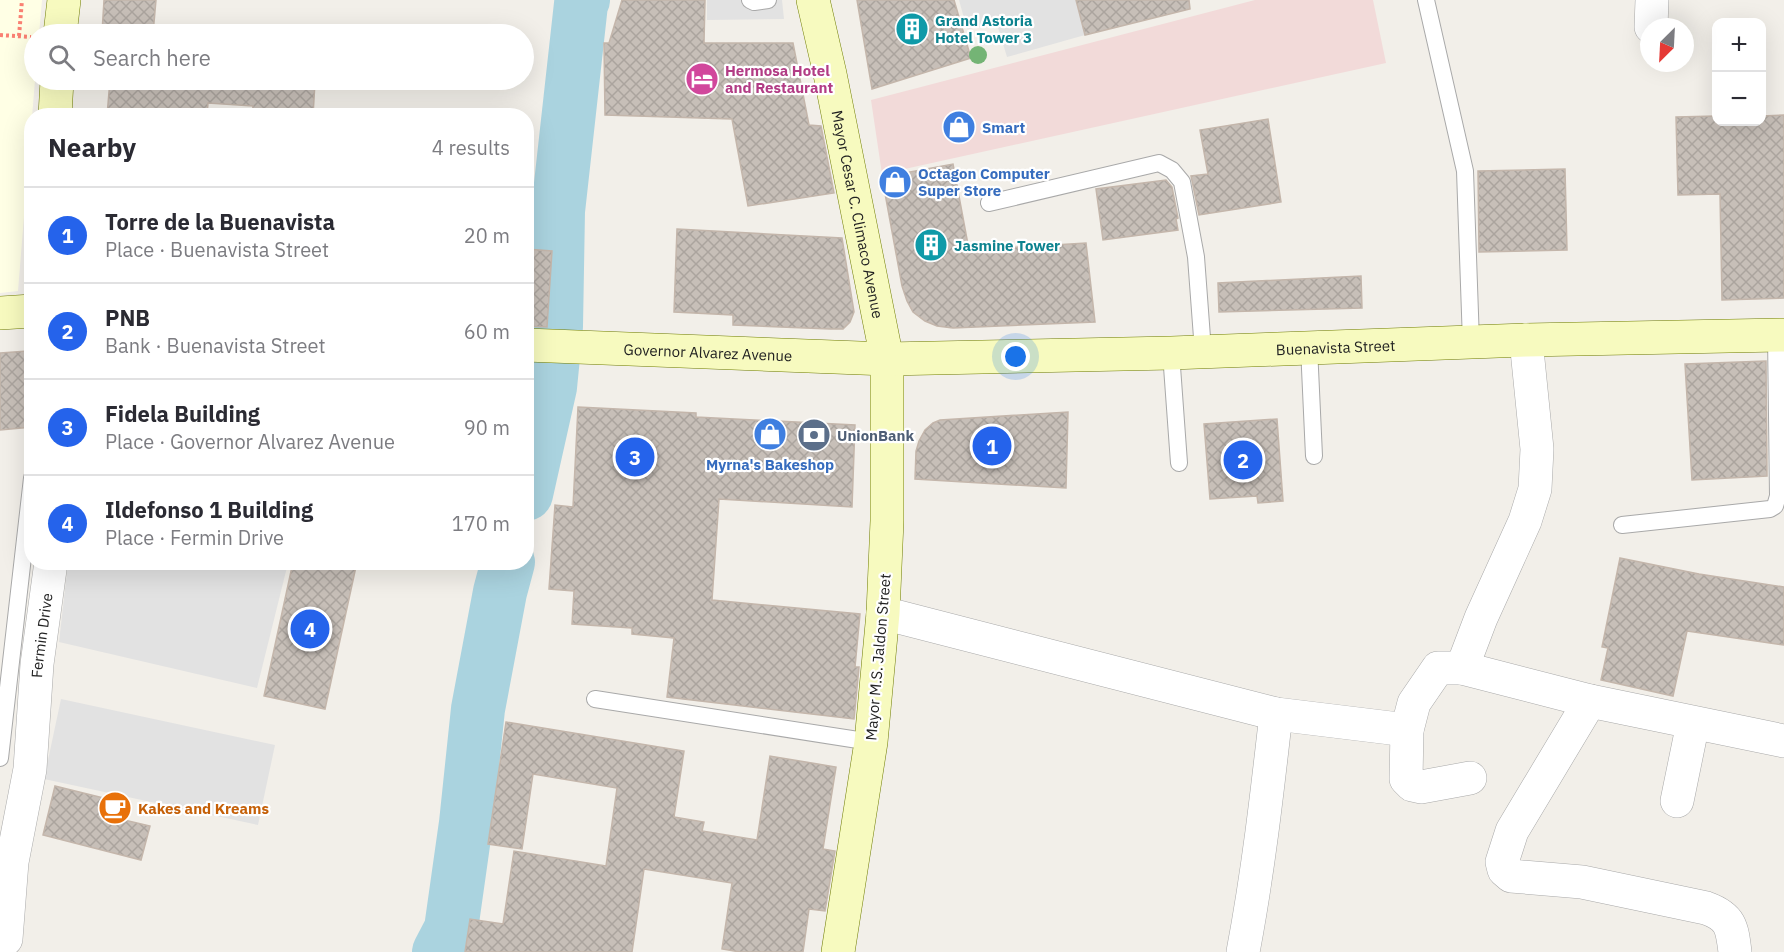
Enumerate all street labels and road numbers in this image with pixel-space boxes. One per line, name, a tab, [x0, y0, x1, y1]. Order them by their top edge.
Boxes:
street label: Mayor Cesar C. Climaco Avenue	[828, 109, 888, 320]
street label: Buenavista Street	[1276, 335, 1396, 359]
street label: Governor Alvarez Avenue	[623, 339, 793, 365]
street label: Mayor M.S. Jaldon Street	[861, 573, 895, 741]
street label: Fermin Drive	[27, 592, 56, 679]

